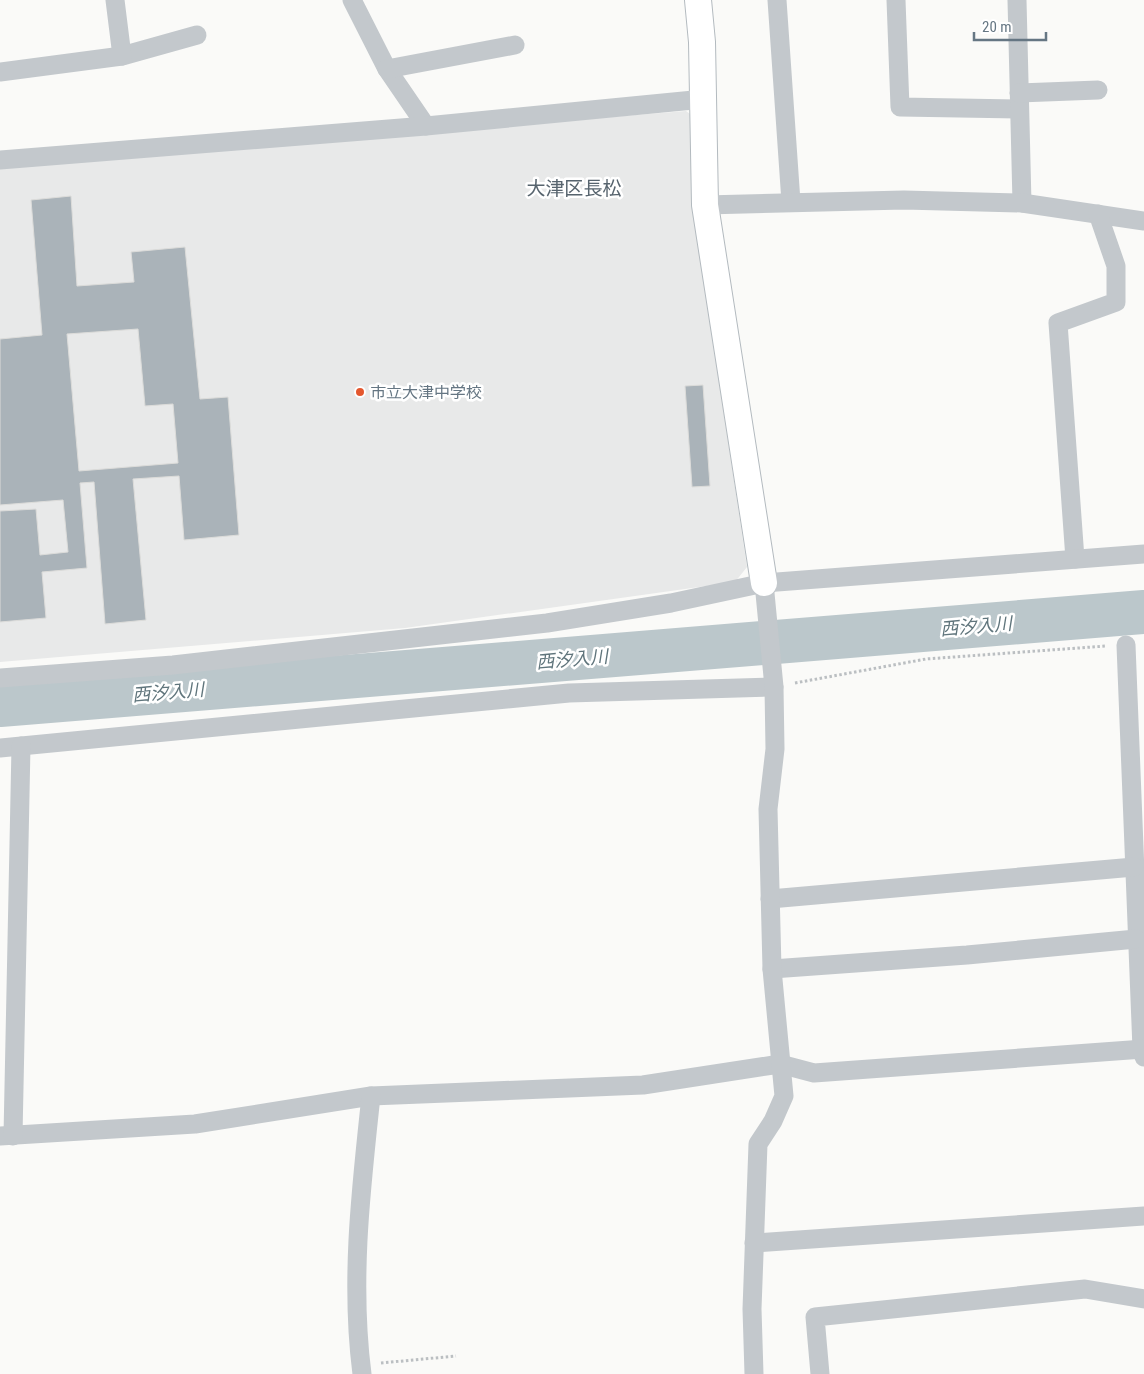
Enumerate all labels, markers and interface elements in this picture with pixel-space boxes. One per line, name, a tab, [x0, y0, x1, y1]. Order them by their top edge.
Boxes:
scale bar	[974, 10, 1046, 42]
text: 20 m	[982, 18, 1012, 36]
district label: 大津区長松	[526, 177, 622, 200]
place label: 市立大津中学校	[370, 383, 482, 402]
marker: 市立大津中学校	[354, 386, 366, 398]
water label: 西汐入川	[939, 612, 1015, 640]
water label: 西汐入川	[535, 645, 611, 673]
water label: 西汐入川	[131, 678, 207, 706]

